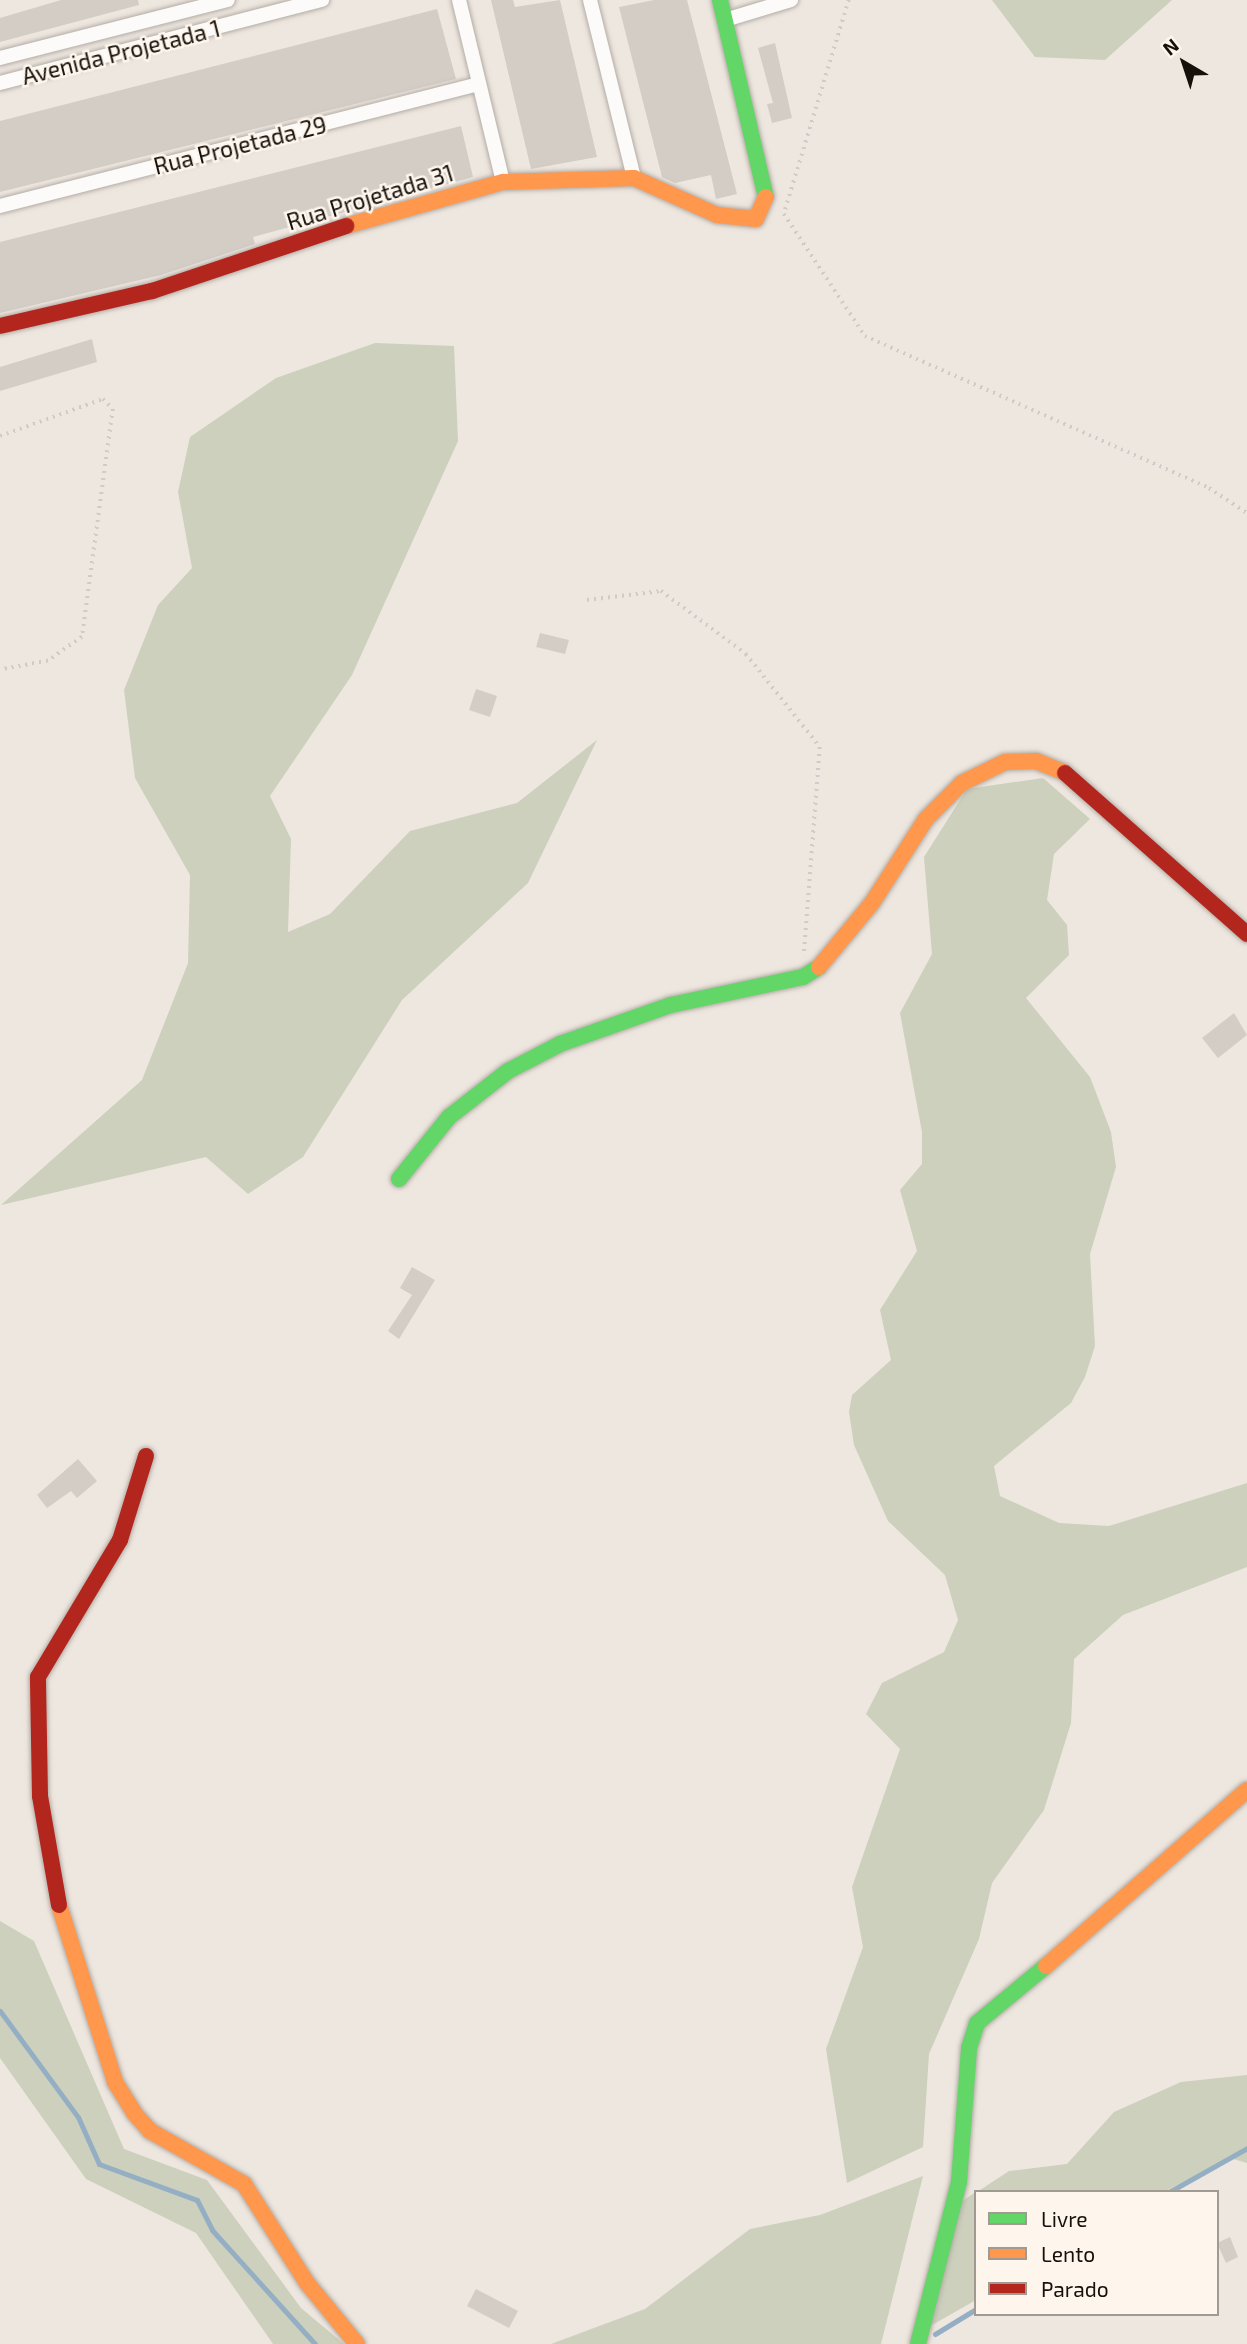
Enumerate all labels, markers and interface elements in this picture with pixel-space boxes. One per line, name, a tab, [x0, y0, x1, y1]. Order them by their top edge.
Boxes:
street label: Avenida Projetada 1	[19, 14, 223, 90]
north arrow	[1149, 28, 1219, 98]
text: N	[1158, 33, 1183, 60]
street label: Rua Projetada 29	[151, 110, 329, 180]
street label: Rua Projetada 31	[283, 159, 457, 235]
legend	[974, 2190, 1219, 2316]
text: Livre	[1041, 2206, 1088, 2231]
text: Lento	[1041, 2241, 1095, 2266]
text: Parado	[1041, 2276, 1109, 2301]

